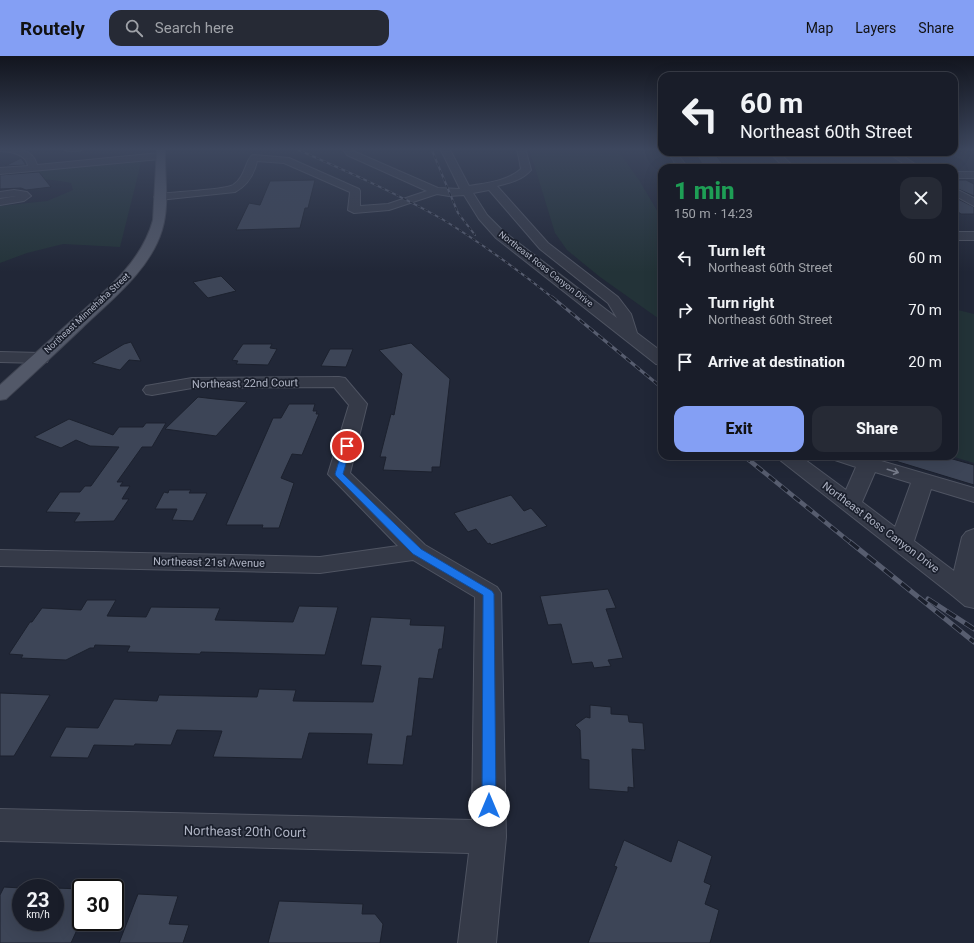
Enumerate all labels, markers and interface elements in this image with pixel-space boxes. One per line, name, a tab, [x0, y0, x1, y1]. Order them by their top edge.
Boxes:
search box	[109, 10, 389, 46]
text: Routely	[20, 17, 85, 40]
icon: search	[123, 17, 145, 39]
text: Search here	[155, 19, 234, 37]
text: Map	[806, 20, 833, 36]
text: Layers	[855, 20, 896, 36]
text: Share	[918, 20, 954, 36]
text: 60 m	[740, 87, 803, 120]
icon: left	[674, 88, 726, 140]
text: Northeast 60th Street	[740, 121, 912, 142]
text: 1 min	[674, 177, 735, 205]
button: close	[900, 177, 942, 219]
text: 150 m · 14:23	[674, 206, 753, 221]
street label: Northeast Ross Canyon Drive	[497, 229, 595, 309]
text: Turn left	[708, 242, 765, 260]
icon: left	[674, 247, 696, 269]
text: 60 m	[908, 249, 942, 267]
text: Northeast 60th Street	[708, 260, 833, 275]
street label: Northeast Minnehaha Street	[42, 271, 132, 355]
text: Turn right	[708, 294, 774, 312]
icon: right	[674, 299, 696, 321]
text: 70 m	[908, 301, 942, 319]
text: Northeast 60th Street	[708, 312, 833, 327]
icon: arrive	[674, 351, 696, 373]
text: Arrive at destination	[708, 353, 845, 371]
text: 20 m	[908, 353, 942, 371]
street label: Northeast 22nd Court	[192, 376, 299, 391]
button: Exit	[674, 406, 804, 452]
button: Share	[812, 406, 942, 452]
pin	[330, 429, 364, 463]
icon: arrive	[336, 435, 358, 457]
one-way arrow	[886, 468, 899, 475]
street label: Northeast Ross Canyon Drive	[820, 479, 942, 576]
street label: Northeast 21st Avenue	[153, 555, 265, 570]
position arrow	[468, 785, 510, 827]
street label: Northeast 20th Court	[184, 823, 306, 840]
speed limit sign: 30	[72, 879, 124, 931]
text: 23	[27, 888, 49, 912]
text: km/h	[26, 909, 50, 920]

